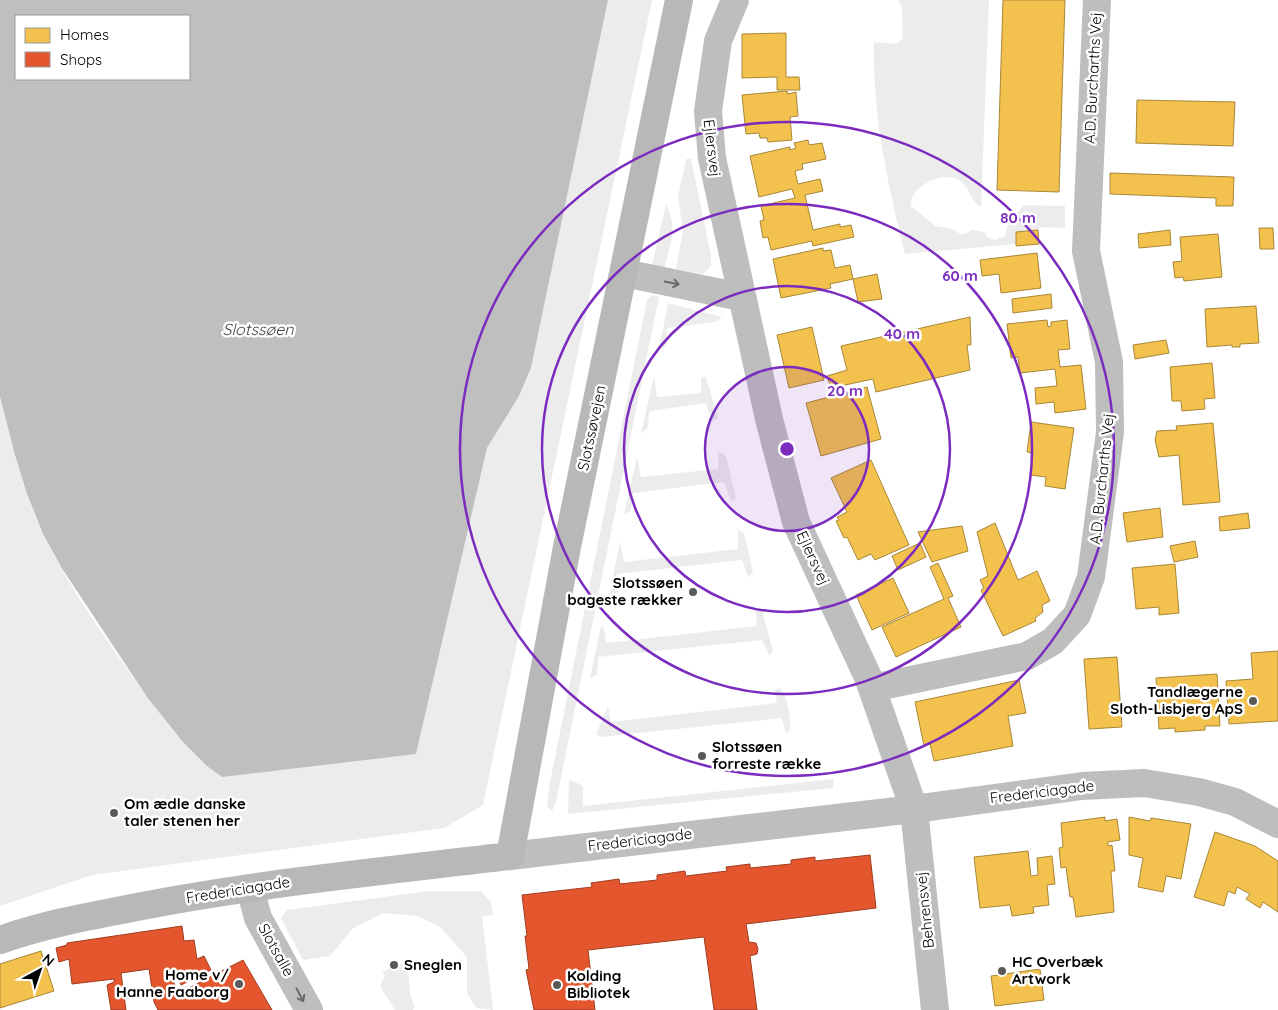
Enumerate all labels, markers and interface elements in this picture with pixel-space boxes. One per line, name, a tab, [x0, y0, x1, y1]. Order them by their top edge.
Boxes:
street label: A.D. Burcharths Vej	[1080, 12, 1105, 144]
legend	[15, 15, 190, 80]
text: Homes	[60, 25, 109, 44]
text: Shops	[60, 50, 102, 69]
street label: Ejlersvej	[700, 118, 725, 178]
text: 80 m	[1000, 208, 1036, 227]
text: 60 m	[942, 266, 978, 285]
one-way arrow	[663, 279, 679, 288]
water label: Slotssøen	[223, 319, 294, 339]
text: 40 m	[884, 324, 920, 343]
text: 20 m	[827, 381, 863, 400]
street label: Slotssøvejen	[573, 383, 610, 472]
street label: A.D. Burcharths Vej	[1085, 412, 1118, 545]
centre of rings	[778, 440, 796, 458]
street label: Ejlersvej	[793, 528, 834, 588]
place label: Slotssøen bageste rækker	[567, 573, 683, 609]
marker: Slotssøen bageste rækker	[687, 586, 699, 598]
place label: Tandlægerne Sloth-Lisbjerg ApS	[1110, 682, 1243, 718]
marker: Tandlægerne Sloth-Lisbjerg ApS	[1247, 695, 1259, 707]
place label: Slotssøen forreste række	[712, 737, 821, 773]
marker: Slotssøen forreste række	[696, 750, 708, 762]
street label: Fredericiagade	[989, 776, 1095, 807]
place label: Om ædle danske taler stenen her	[124, 794, 246, 830]
marker: Om ædle danske taler stenen her	[108, 807, 120, 819]
street label: Fredericiagade	[587, 824, 693, 855]
street label: Behrensvej	[911, 871, 938, 949]
street label: Fredericiagade	[185, 872, 291, 907]
street label: Slotsalle	[254, 920, 299, 980]
north arrow	[15, 945, 65, 995]
text: N	[39, 950, 58, 970]
place label: HC Overbæk Artwork	[1012, 952, 1103, 988]
place label: Sneglen	[404, 955, 462, 974]
marker: Sneglen	[388, 959, 400, 971]
place label: Home v/ Hanne Faaborg	[116, 965, 229, 1001]
marker: HC Overbæk Artwork	[996, 965, 1008, 977]
place label: Kolding Bibliotek	[567, 966, 630, 1002]
marker: Home v/ Hanne Faaborg	[233, 978, 245, 990]
marker: Kolding Bibliotek	[551, 979, 563, 991]
one-way arrow	[295, 987, 305, 1002]

